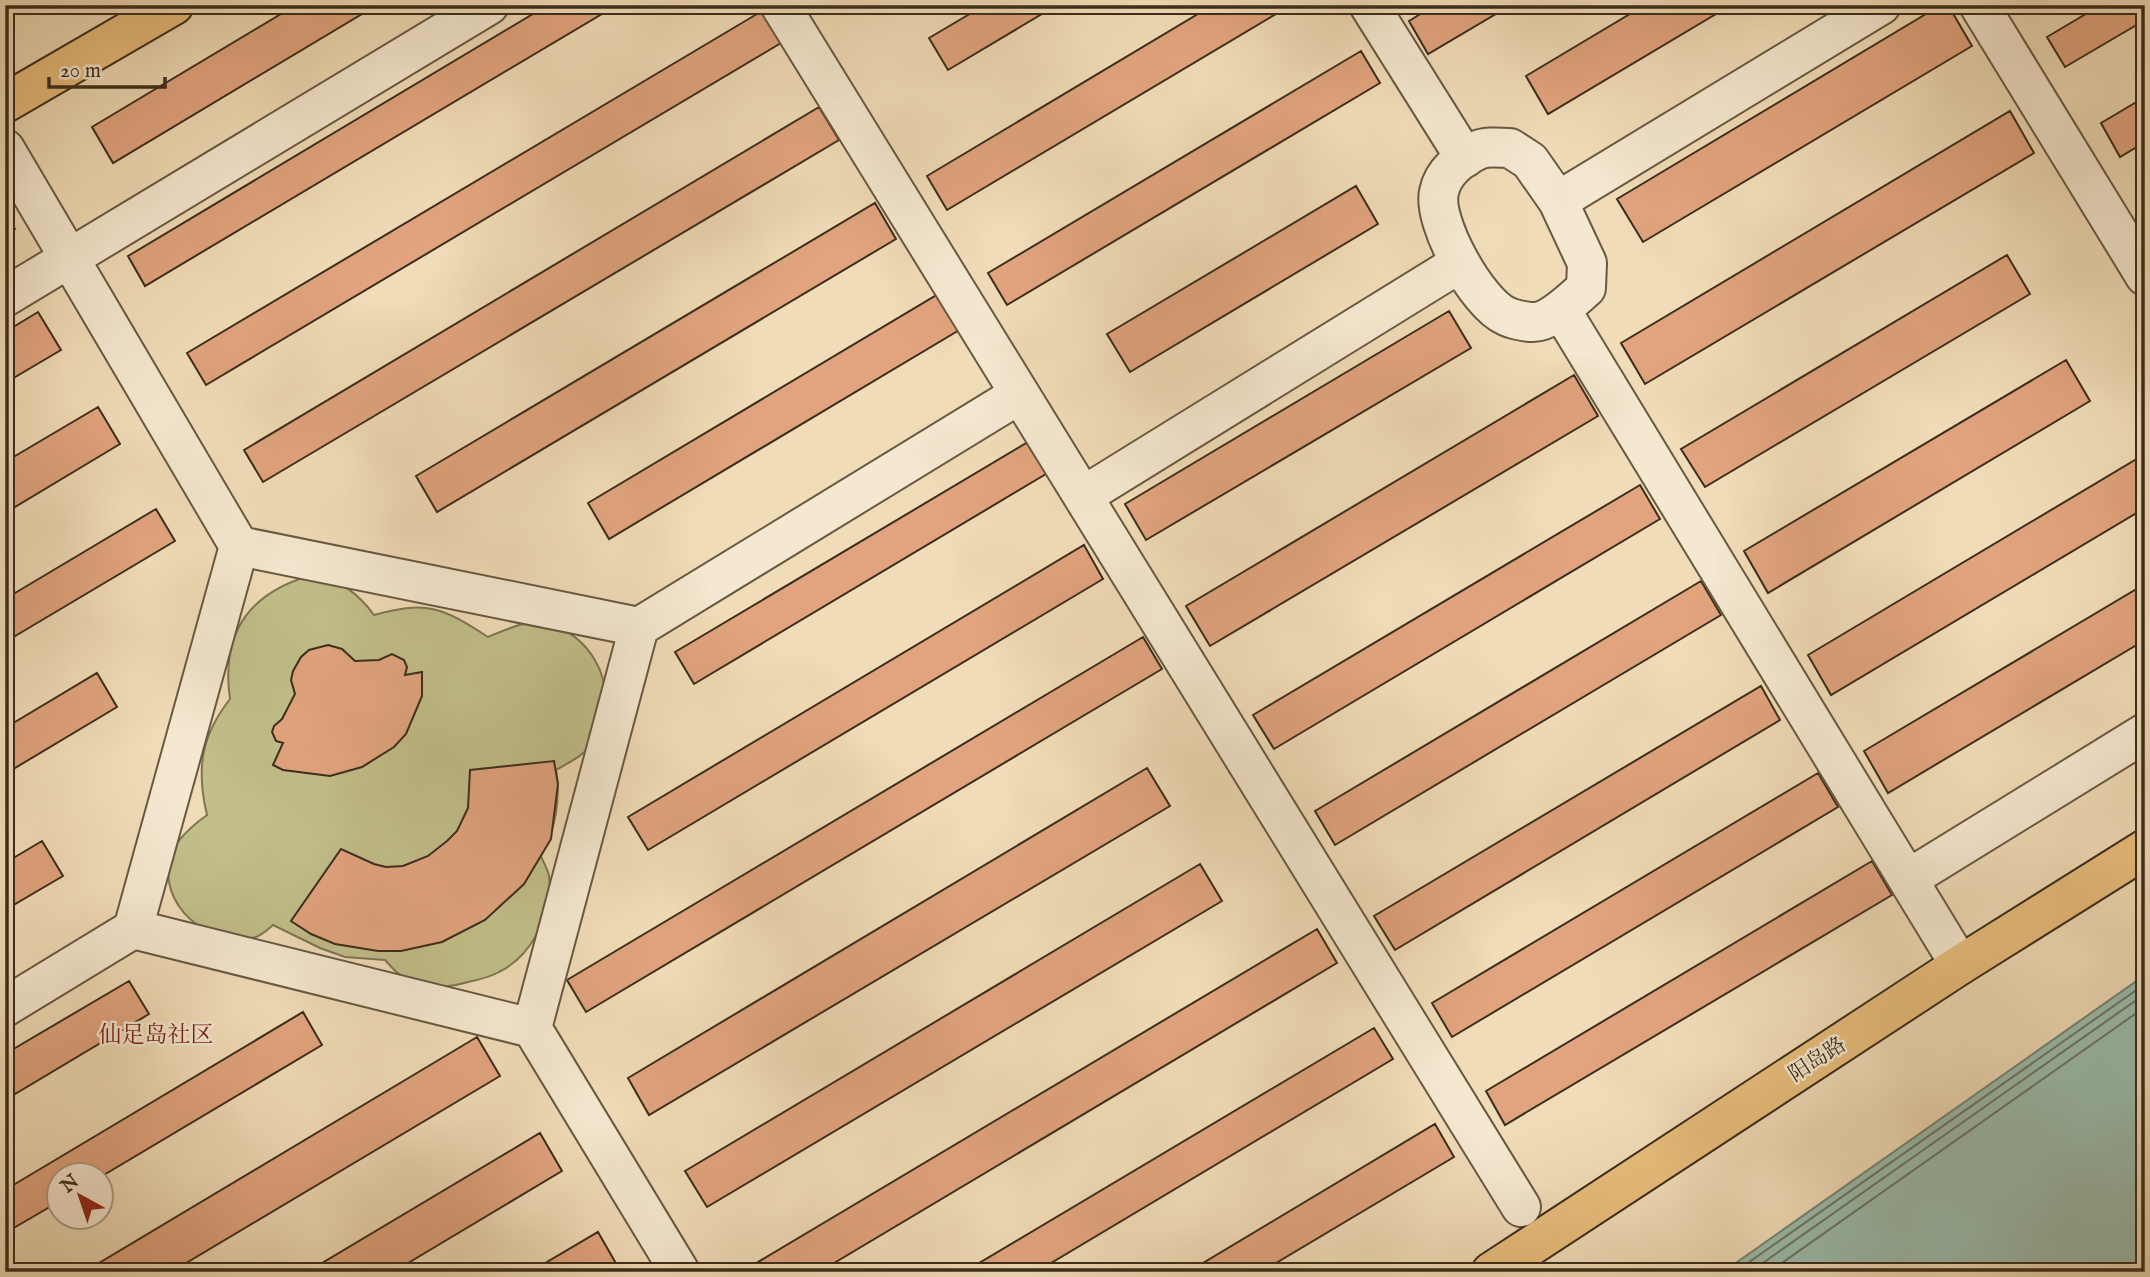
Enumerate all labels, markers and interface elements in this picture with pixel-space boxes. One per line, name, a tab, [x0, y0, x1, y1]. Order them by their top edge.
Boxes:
scale bar	[49, 46, 164, 90]
text: 20 m	[60, 58, 101, 85]
district label: 仙足岛社区	[99, 1021, 214, 1050]
street label: 阳岛路	[1784, 1032, 1852, 1089]
north arrow	[46, 1162, 116, 1232]
text: N	[56, 1170, 85, 1200]

